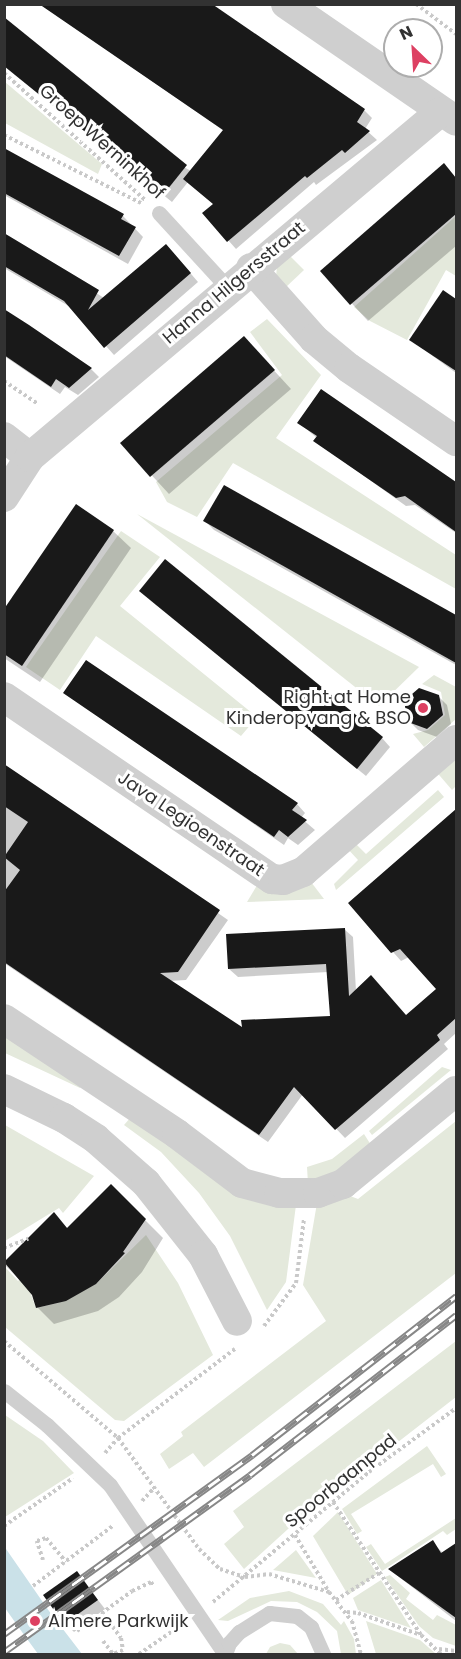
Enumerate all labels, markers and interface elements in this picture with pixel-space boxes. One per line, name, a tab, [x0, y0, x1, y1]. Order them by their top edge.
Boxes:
north arrow	[383, 18, 443, 78]
text: N	[396, 20, 416, 46]
street label: Groep Werninkhof	[35, 80, 169, 204]
street label: Hanna Hilgersstraat	[159, 217, 309, 349]
place label: Right at Home Kinderopvang & BSO	[226, 687, 411, 730]
marker: Right at Home Kinderopvang & BSO	[416, 701, 430, 715]
street label: Java Legioenstraat	[114, 767, 268, 881]
street label: Spoorbaanpad	[281, 1429, 401, 1533]
place label: Almere Parkwijk	[48, 1610, 188, 1632]
marker: Almere Parkwijk	[26, 1612, 44, 1630]

